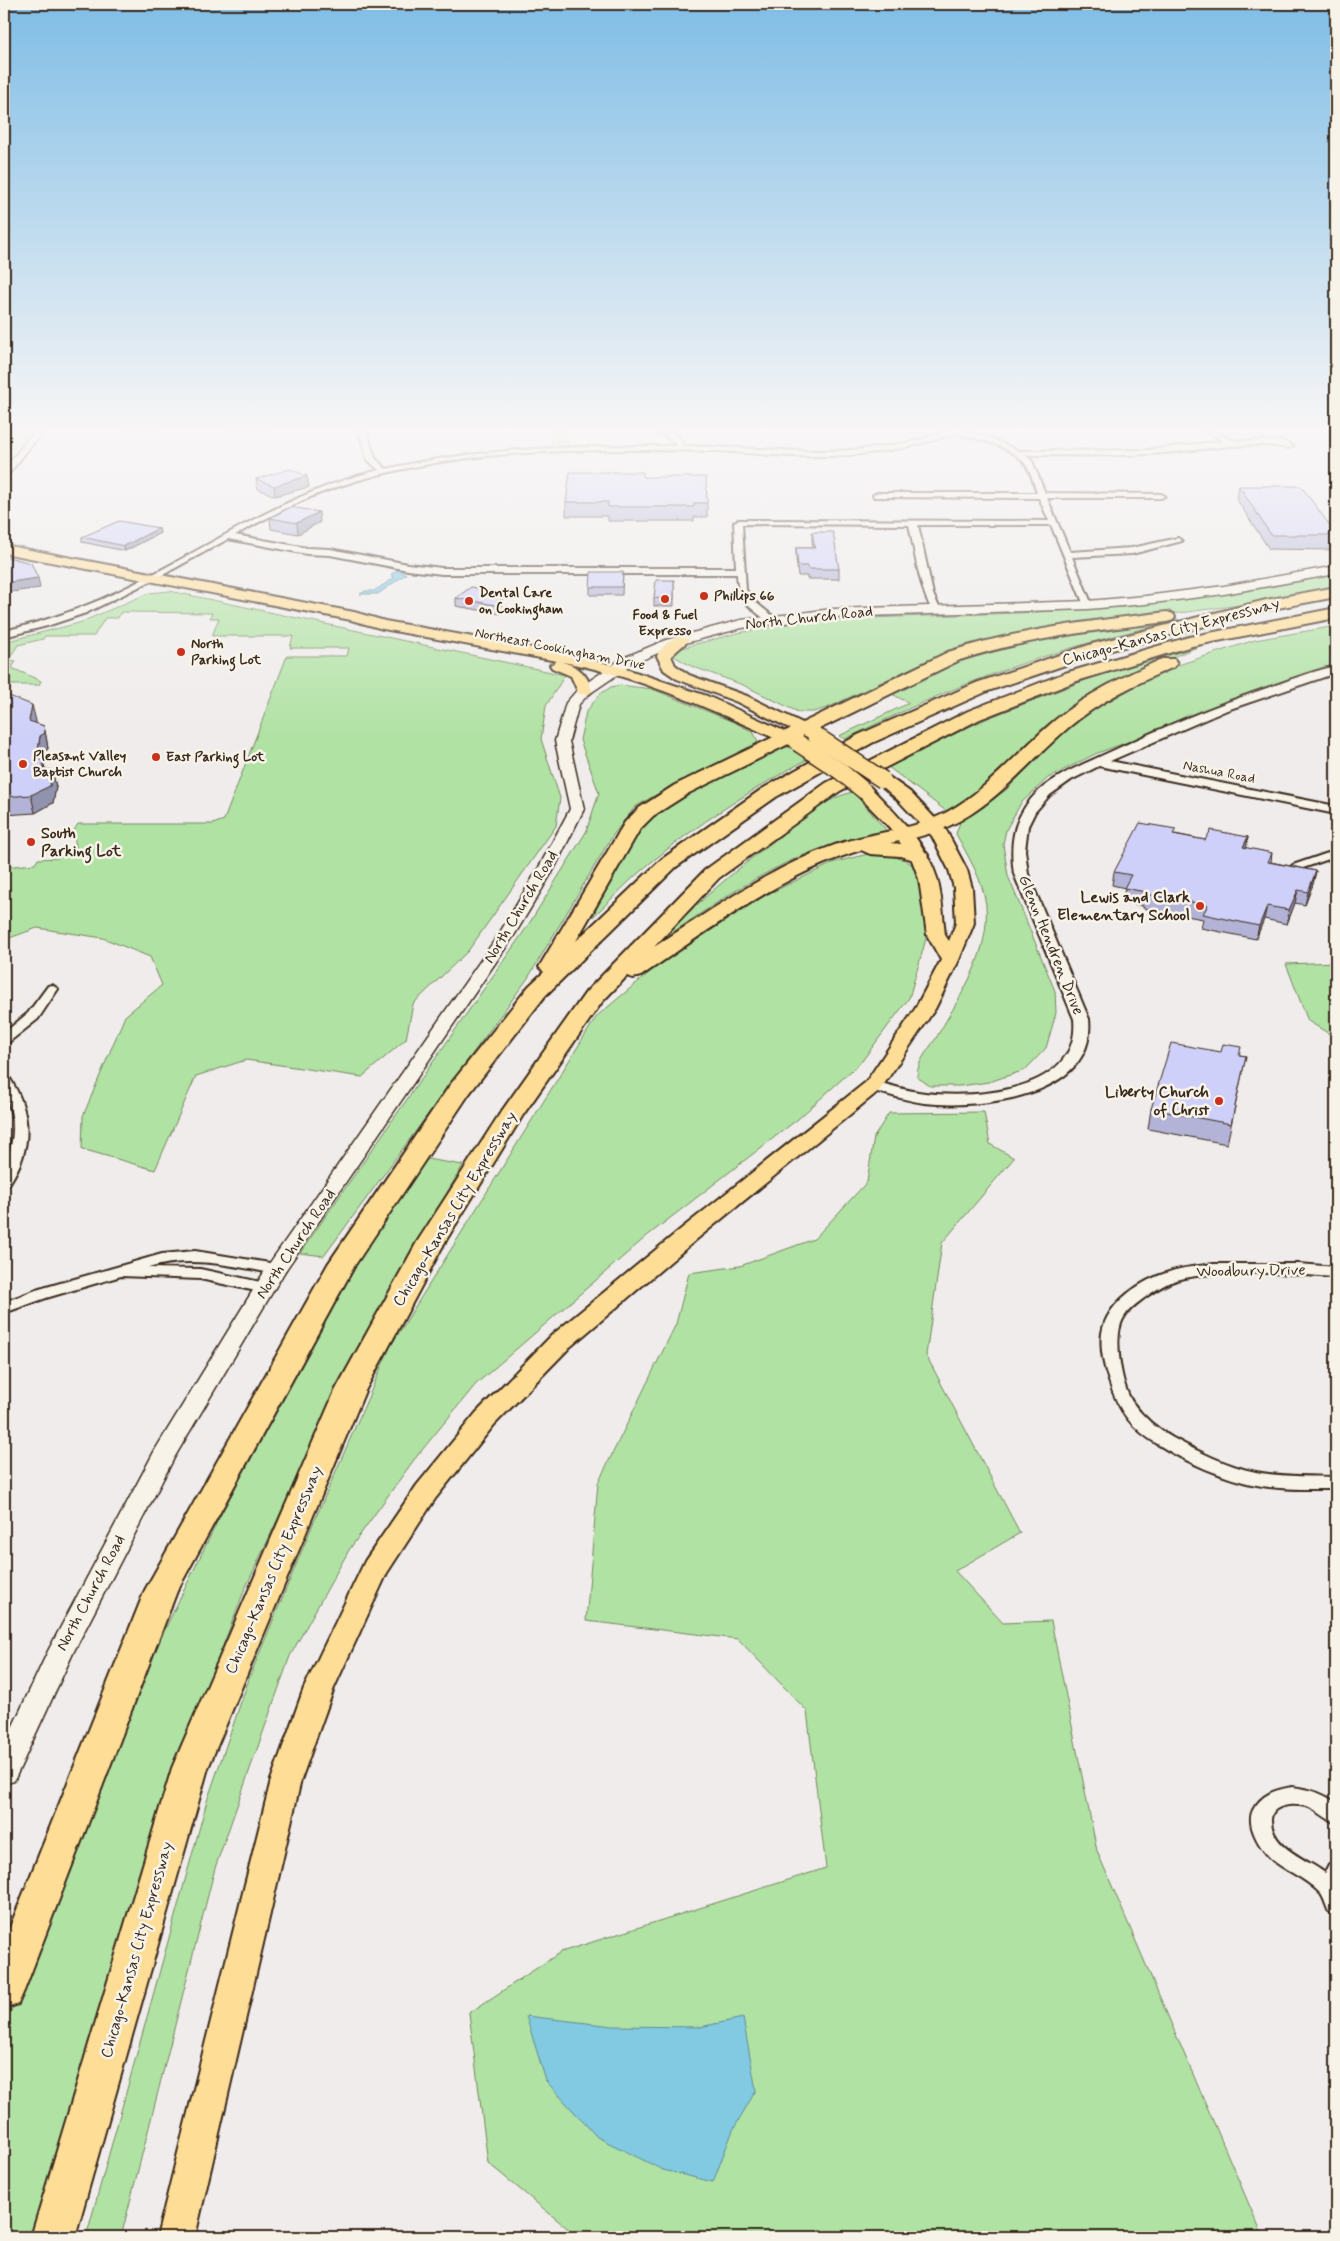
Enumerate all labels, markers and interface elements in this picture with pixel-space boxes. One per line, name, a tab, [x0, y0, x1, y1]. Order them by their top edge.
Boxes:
place label: Dental Care on Cookingham	[479, 584, 563, 621]
place label: Phillips 66	[714, 587, 775, 605]
marker: Phillips 66	[698, 590, 710, 602]
marker: Food & Fuel Expresso	[659, 593, 671, 605]
street label: Chicago-Kansas City Expressway	[1060, 593, 1282, 671]
marker: Dental Care on Cookingham	[463, 595, 475, 607]
street label: North Church Road	[744, 601, 874, 635]
place label: Food & Fuel Expresso	[633, 606, 698, 640]
street label: Northeast Cookingham Drive	[473, 624, 647, 674]
place label: North Parking Lot	[191, 635, 262, 672]
marker: North Parking Lot	[175, 646, 187, 658]
place label: Pleasant Valley Baptist Church	[33, 747, 127, 781]
place label: East Parking Lot	[166, 748, 265, 769]
marker: East Parking Lot	[150, 751, 162, 763]
street label: Nashua Road	[1181, 756, 1257, 788]
marker: Pleasant Valley Baptist Church	[17, 758, 29, 770]
place label: South Parking Lot	[41, 823, 122, 864]
marker: South Parking Lot	[25, 836, 37, 848]
street label: North Church Road	[479, 847, 563, 967]
street label: Glenn Hendren Drive	[1013, 872, 1089, 1018]
place label: Lewis and Clark Elementary School	[1057, 887, 1190, 926]
marker: Lewis and Clark Elementary School	[1194, 900, 1206, 912]
place label: Liberty Church of Christ	[1105, 1082, 1210, 1121]
marker: Liberty Church of Christ	[1213, 1095, 1225, 1107]
street label: Chicago-Kansas City Expressway	[388, 1107, 522, 1311]
street label: North Church Road	[251, 1185, 341, 1303]
street label: Woodbury Drive	[1196, 1260, 1306, 1282]
street label: Chicago-Kansas City Expressway	[221, 1463, 327, 1677]
street label: North Church Road	[52, 1531, 130, 1655]
street label: Chicago-Kansas City Expressway	[96, 1839, 178, 2061]

